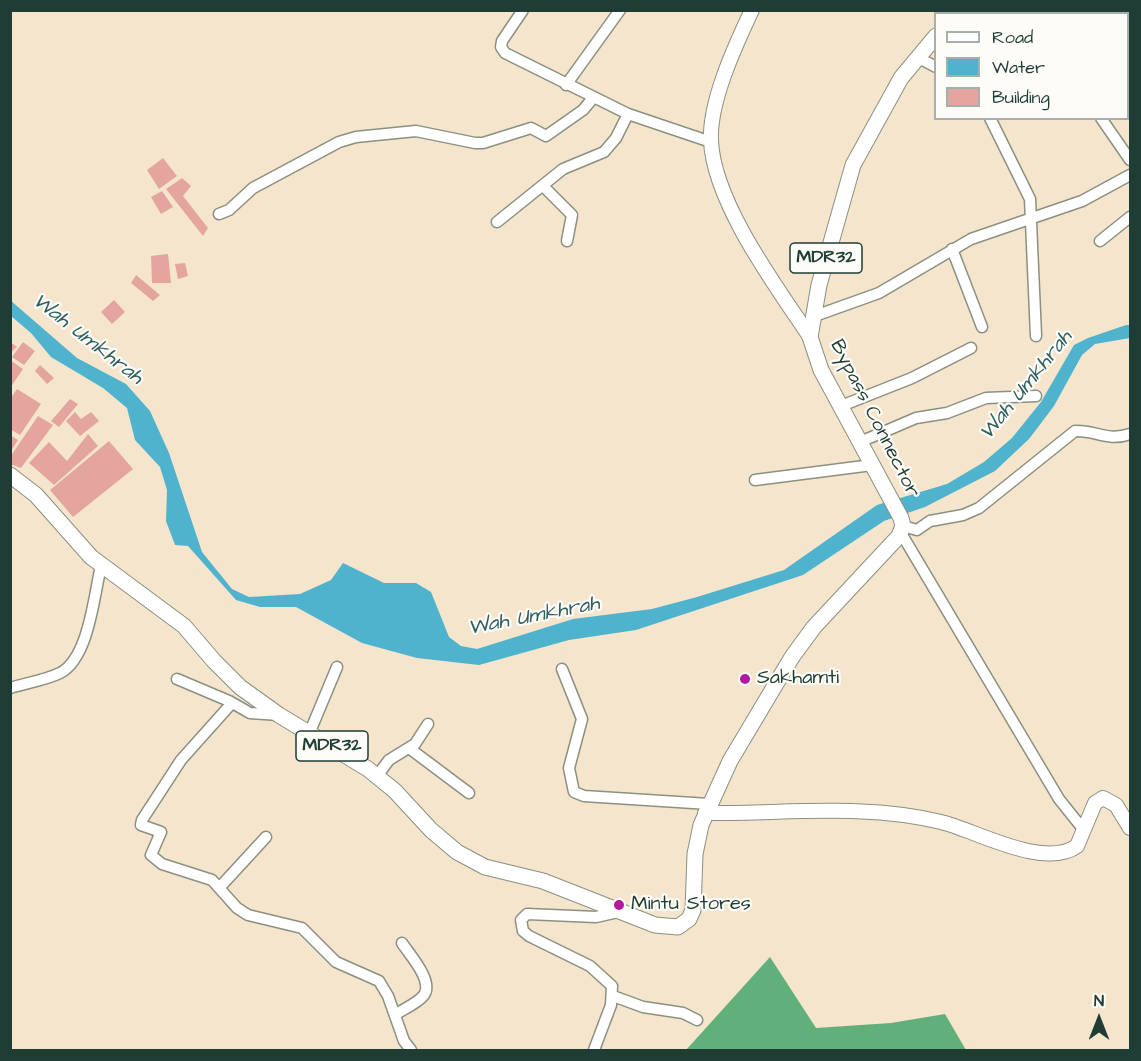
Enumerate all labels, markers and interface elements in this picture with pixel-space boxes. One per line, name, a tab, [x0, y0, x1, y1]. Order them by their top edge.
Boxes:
legend	[934, 12, 1129, 120]
text: Road	[992, 25, 1033, 50]
text: Water	[992, 55, 1045, 80]
text: Building	[992, 85, 1050, 110]
road number: MDR32	[790, 243, 862, 273]
water label: Wah Umkhrah	[27, 289, 147, 391]
water label: Wah Umkhrah	[975, 326, 1079, 446]
street label: Bypass Connector	[824, 336, 924, 502]
water label: Wah Umkhrah	[466, 592, 602, 642]
place label: Sakhamti	[757, 667, 839, 691]
marker: Sakhamti	[738, 672, 752, 686]
road number: MDR32	[296, 731, 368, 761]
place label: Mintu Stores	[631, 893, 751, 917]
marker: Mintu Stores	[612, 898, 626, 912]
north arrow	[1069, 989, 1129, 1049]
text: N	[1094, 990, 1104, 1012]

